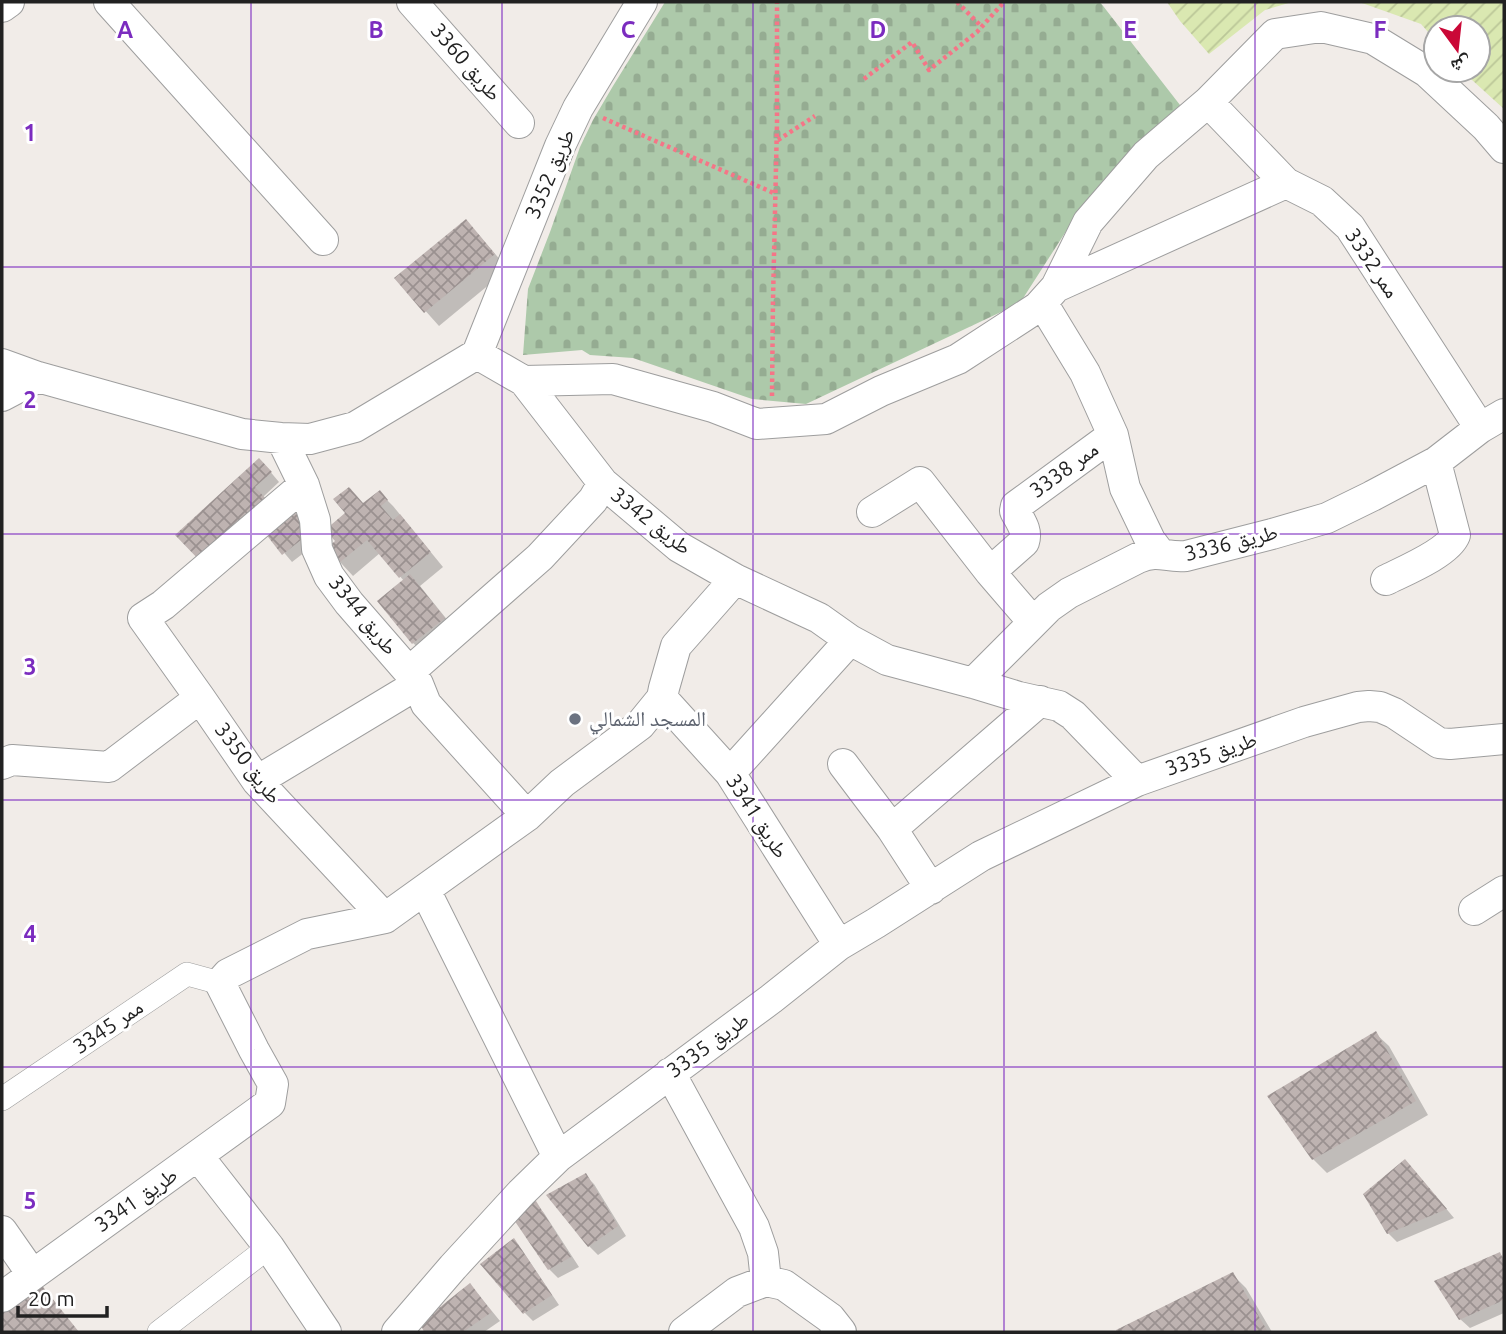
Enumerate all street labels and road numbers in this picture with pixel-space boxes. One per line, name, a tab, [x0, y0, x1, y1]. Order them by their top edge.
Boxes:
street label: طريق 3360	[425, 18, 507, 106]
street label: طريق 3352	[519, 125, 581, 223]
street label: ممر 3332	[1341, 223, 1405, 302]
street label: ممر 3338	[1024, 436, 1102, 502]
street label: طريق 3342	[605, 481, 697, 561]
street label: طريق 3336	[1182, 519, 1280, 567]
street label: طريق 3344	[323, 570, 403, 660]
street label: طريق 3350	[209, 717, 287, 809]
street label: طريق 3335	[1162, 726, 1260, 782]
street label: طريق 3341	[720, 769, 794, 863]
street label: ممر 3345	[68, 994, 147, 1058]
street label: طريق 3335	[662, 1006, 754, 1084]
street label: طريق 3341	[90, 1162, 182, 1238]

